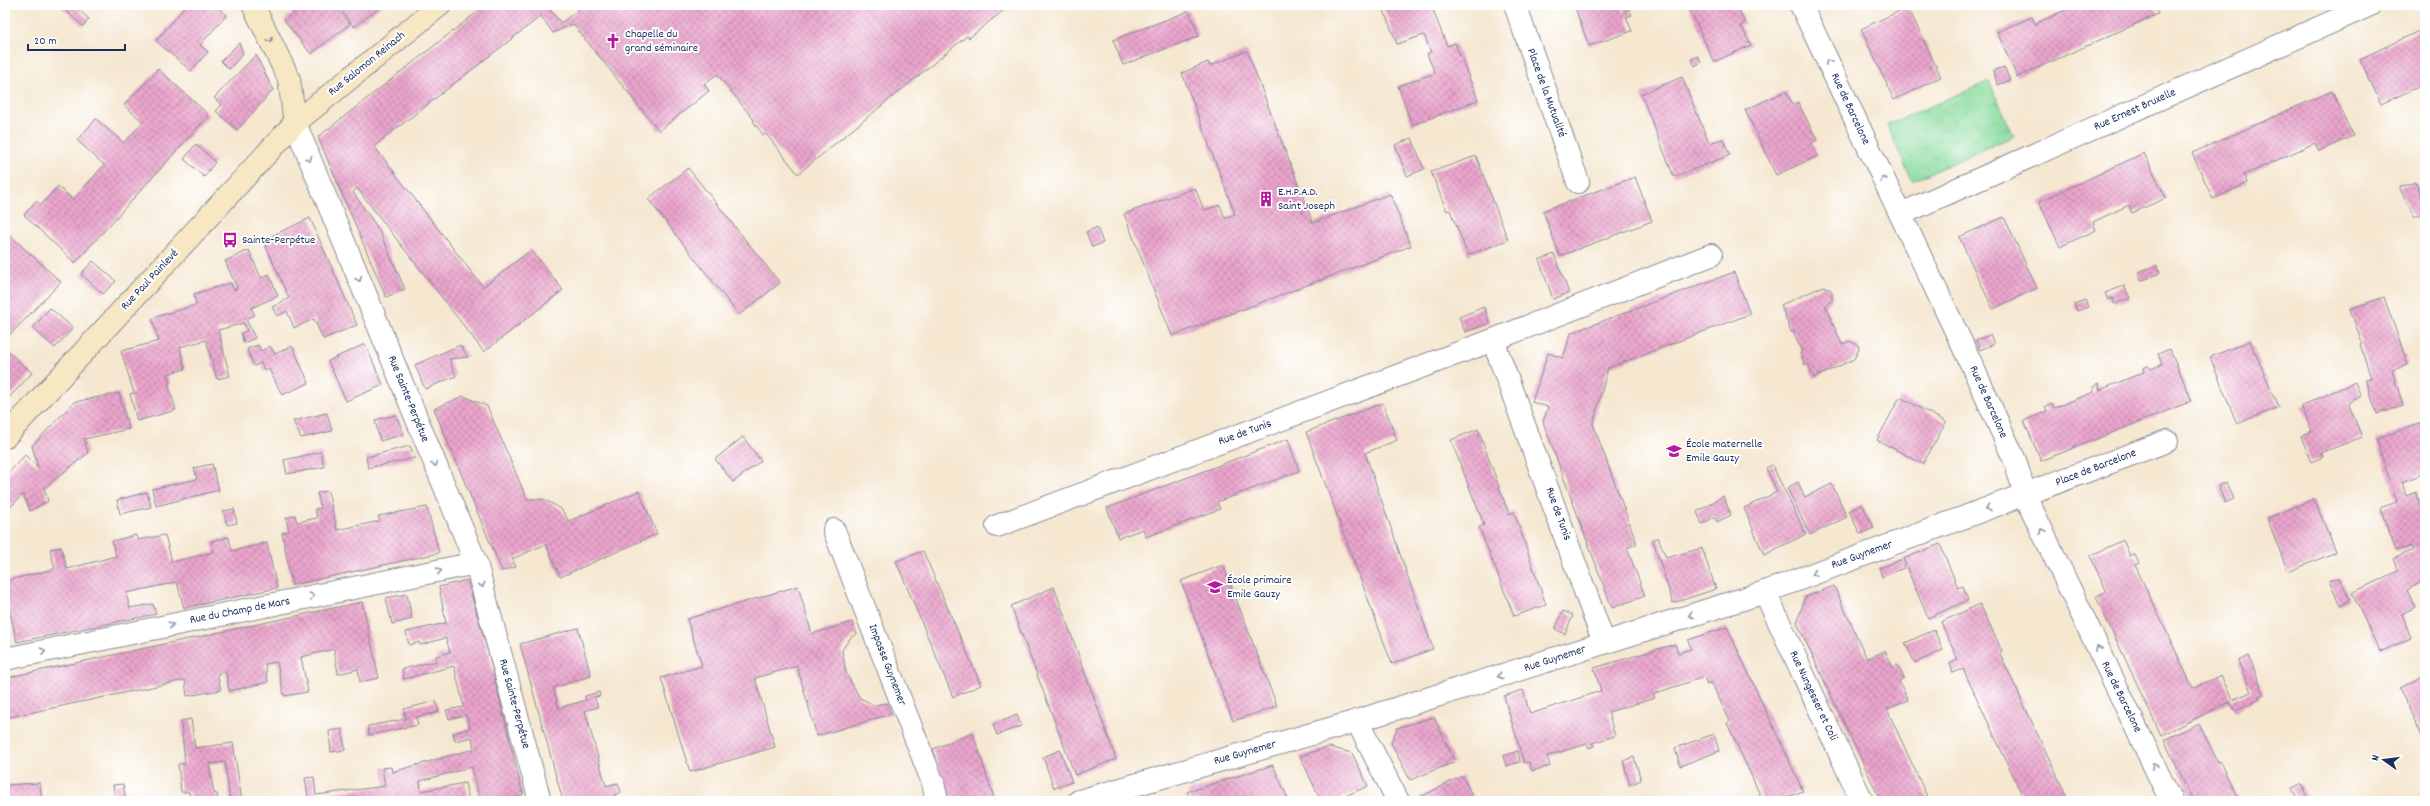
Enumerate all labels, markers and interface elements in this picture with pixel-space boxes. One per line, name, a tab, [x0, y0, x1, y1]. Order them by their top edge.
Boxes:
scale bar	[28, 26, 125, 52]
place label: Chapelle du grand séminaire	[625, 26, 698, 57]
street label: Rue Salomon Reinach	[325, 28, 409, 100]
church icon: Chapelle du grand séminaire	[604, 32, 622, 50]
text: 20 m	[34, 33, 57, 50]
one-way arrow	[265, 36, 273, 43]
street label: Place de la Mutualité	[1522, 46, 1570, 140]
one-way arrow	[1825, 58, 1833, 66]
street label: Rue de Barcelone	[1826, 70, 1874, 148]
street label: Rue Ernest Bruxelle	[2091, 84, 2179, 136]
one-way arrow	[305, 156, 313, 163]
one-way arrow	[1880, 176, 1888, 184]
place label: E.H.P.A.D. Saint Joseph	[1278, 184, 1335, 215]
building icon: E.H.P.A.D. Saint Joseph	[1257, 190, 1275, 208]
bus stop icon: Sainte-Perpétue	[221, 231, 239, 249]
place label: Sainte-Perpétue	[242, 232, 315, 249]
street label: Rue Paul Painlevé	[117, 246, 183, 314]
one-way arrow	[354, 276, 362, 283]
street label: Rue Sainte-Perpétue	[383, 353, 433, 445]
street label: Rue de Barcelone	[1964, 363, 2012, 441]
street label: Rue de Tunis	[1216, 416, 1274, 450]
place label: École maternelle Emile Gauzy	[1686, 436, 1762, 467]
school or university icon: École maternelle Emile Gauzy	[1665, 442, 1683, 460]
street label: Place de Barcelone	[2053, 445, 2139, 491]
one-way arrow	[430, 460, 438, 468]
street label: Rue de Tunis	[1541, 485, 1575, 543]
one-way arrow	[1985, 504, 1992, 512]
one-way arrow	[2039, 528, 2047, 535]
street label: Rue Guynemer	[1829, 536, 1895, 574]
one-way arrow	[436, 567, 442, 575]
one-way arrow	[1810, 568, 1818, 576]
place label: École primaire Emile Gauzy	[1227, 572, 1291, 603]
school or university icon: École primaire Emile Gauzy	[1206, 578, 1224, 596]
one-way arrow	[477, 582, 485, 589]
street label: Rue du Champ de Mars	[188, 593, 292, 629]
one-way arrow	[309, 593, 315, 601]
one-way arrow	[1687, 610, 1694, 619]
one-way arrow	[168, 621, 174, 630]
street label: Impasse Guynemer	[864, 622, 911, 709]
street label: Rue Guynemer	[1522, 641, 1589, 677]
one-way arrow	[2095, 645, 2103, 653]
one-way arrow	[40, 647, 46, 655]
street label: Rue Nungesser et Coli	[1785, 648, 1841, 744]
street label: Rue Sainte-Perpétue	[494, 657, 534, 751]
street label: Rue de Barcelone	[2096, 658, 2146, 736]
one-way arrow	[1497, 671, 1504, 680]
street label: Rue Guynemer	[1212, 736, 1279, 770]
north arrow	[2364, 740, 2404, 780]
text: N	[2368, 753, 2385, 763]
one-way arrow	[2151, 762, 2159, 770]

